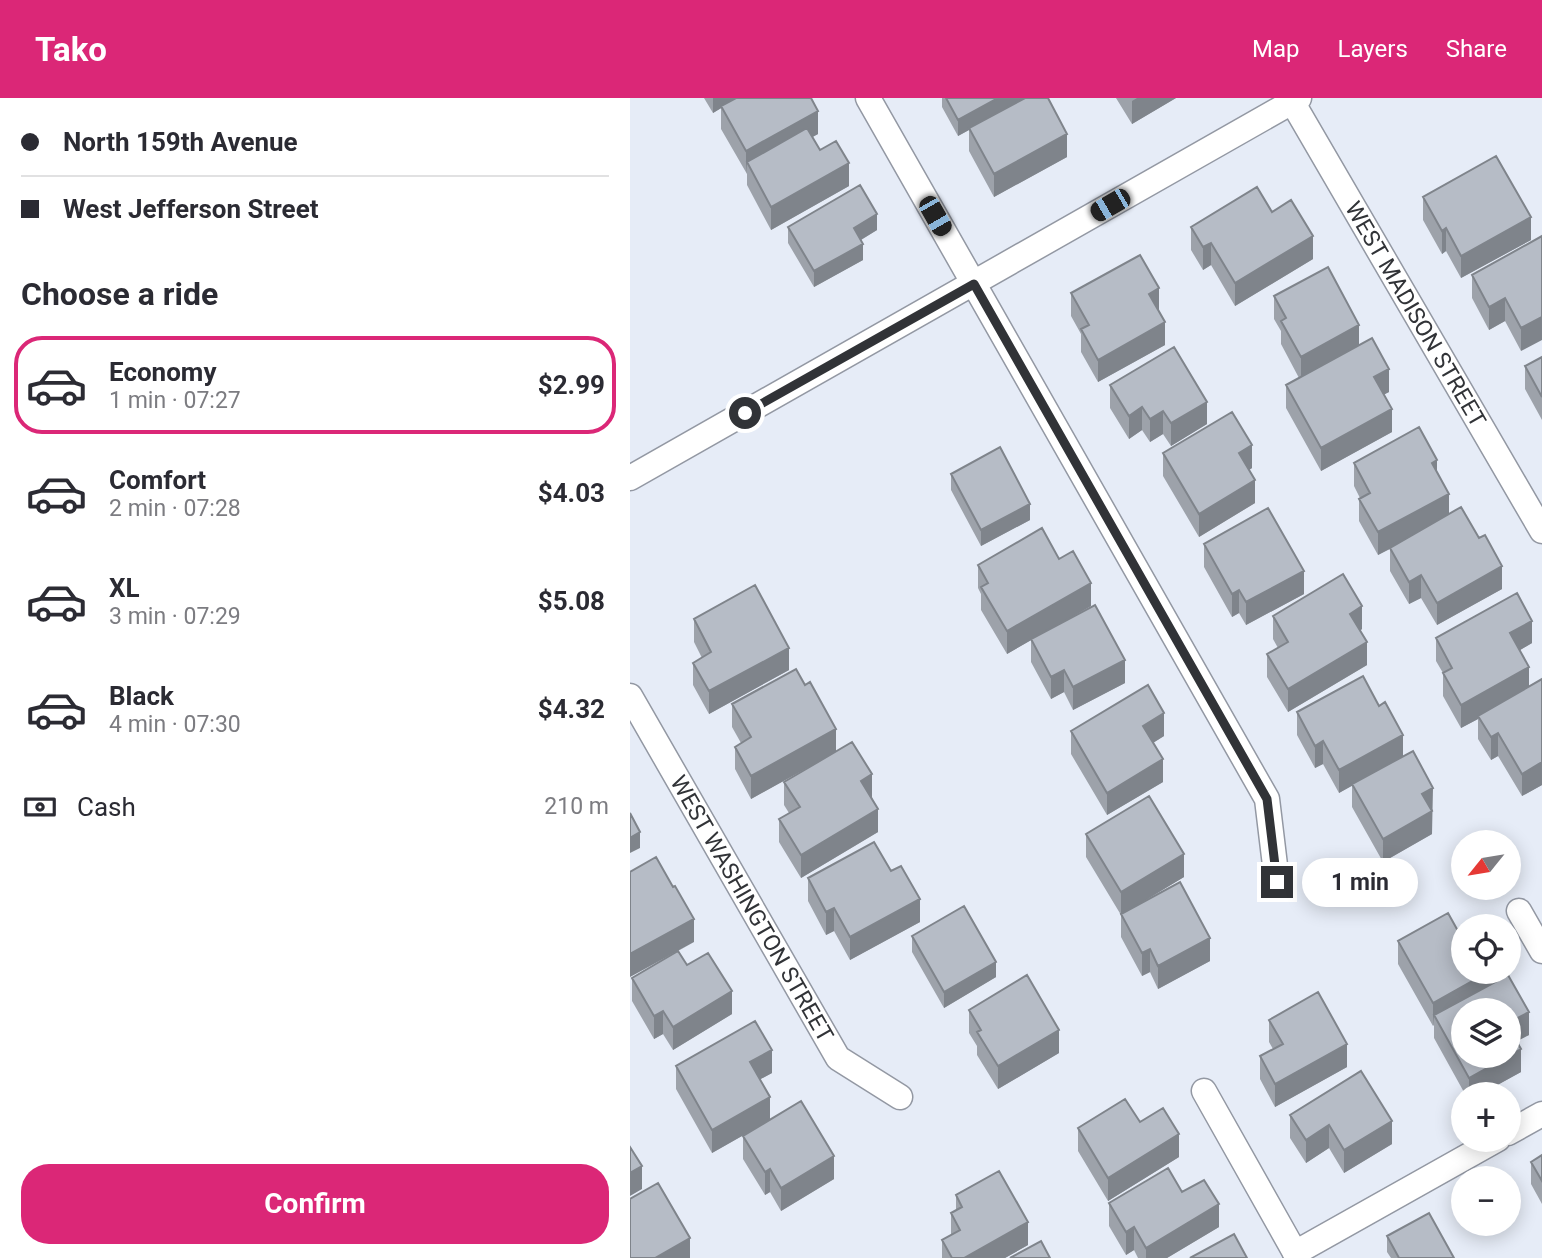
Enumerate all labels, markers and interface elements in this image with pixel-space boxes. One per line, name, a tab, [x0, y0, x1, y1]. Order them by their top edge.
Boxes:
text: Tako	[35, 30, 107, 69]
text: Map	[1252, 35, 1300, 63]
text: Layers	[1338, 35, 1408, 63]
text: Share	[1446, 35, 1507, 63]
text: North 159th Avenue	[63, 127, 298, 157]
car	[1087, 185, 1134, 225]
car	[916, 193, 955, 239]
text: West Jefferson Street	[63, 194, 318, 224]
street label: WEST MADISON STREET	[1339, 197, 1492, 432]
text: Choose a ride	[21, 275, 218, 313]
icon: car	[25, 354, 88, 417]
text: Economy	[109, 357, 216, 387]
text: $2.99	[538, 370, 605, 400]
text: 1 min · 07:27	[109, 387, 241, 414]
route start	[729, 397, 761, 429]
icon: car	[25, 462, 88, 525]
text: Comfort	[109, 465, 206, 495]
text: $4.03	[538, 478, 605, 508]
text: 2 min · 07:28	[109, 495, 241, 522]
icon: car	[25, 570, 88, 633]
text: XL	[109, 573, 140, 603]
text: $5.08	[538, 586, 605, 616]
text: 3 min · 07:29	[109, 603, 241, 630]
icon: car	[25, 678, 88, 741]
text: Black	[109, 681, 174, 711]
text: $4.32	[538, 694, 605, 724]
text: 4 min · 07:30	[109, 711, 241, 738]
street label: WEST WASHINGTON STREET	[665, 771, 839, 1047]
icon: cash	[21, 788, 59, 826]
text: Cash	[77, 792, 136, 822]
text: 210 m	[544, 793, 609, 820]
north arrow	[1451, 830, 1521, 900]
map controls	[1451, 830, 1521, 1236]
callout: 1 min	[1302, 858, 1417, 906]
route end	[1261, 866, 1293, 898]
text: 1 min	[1331, 869, 1389, 896]
button: locate	[1451, 914, 1521, 984]
button: layers	[1451, 998, 1521, 1068]
button: +	[1451, 1082, 1521, 1152]
button: Confirm	[21, 1164, 609, 1244]
button: −	[1451, 1166, 1521, 1236]

